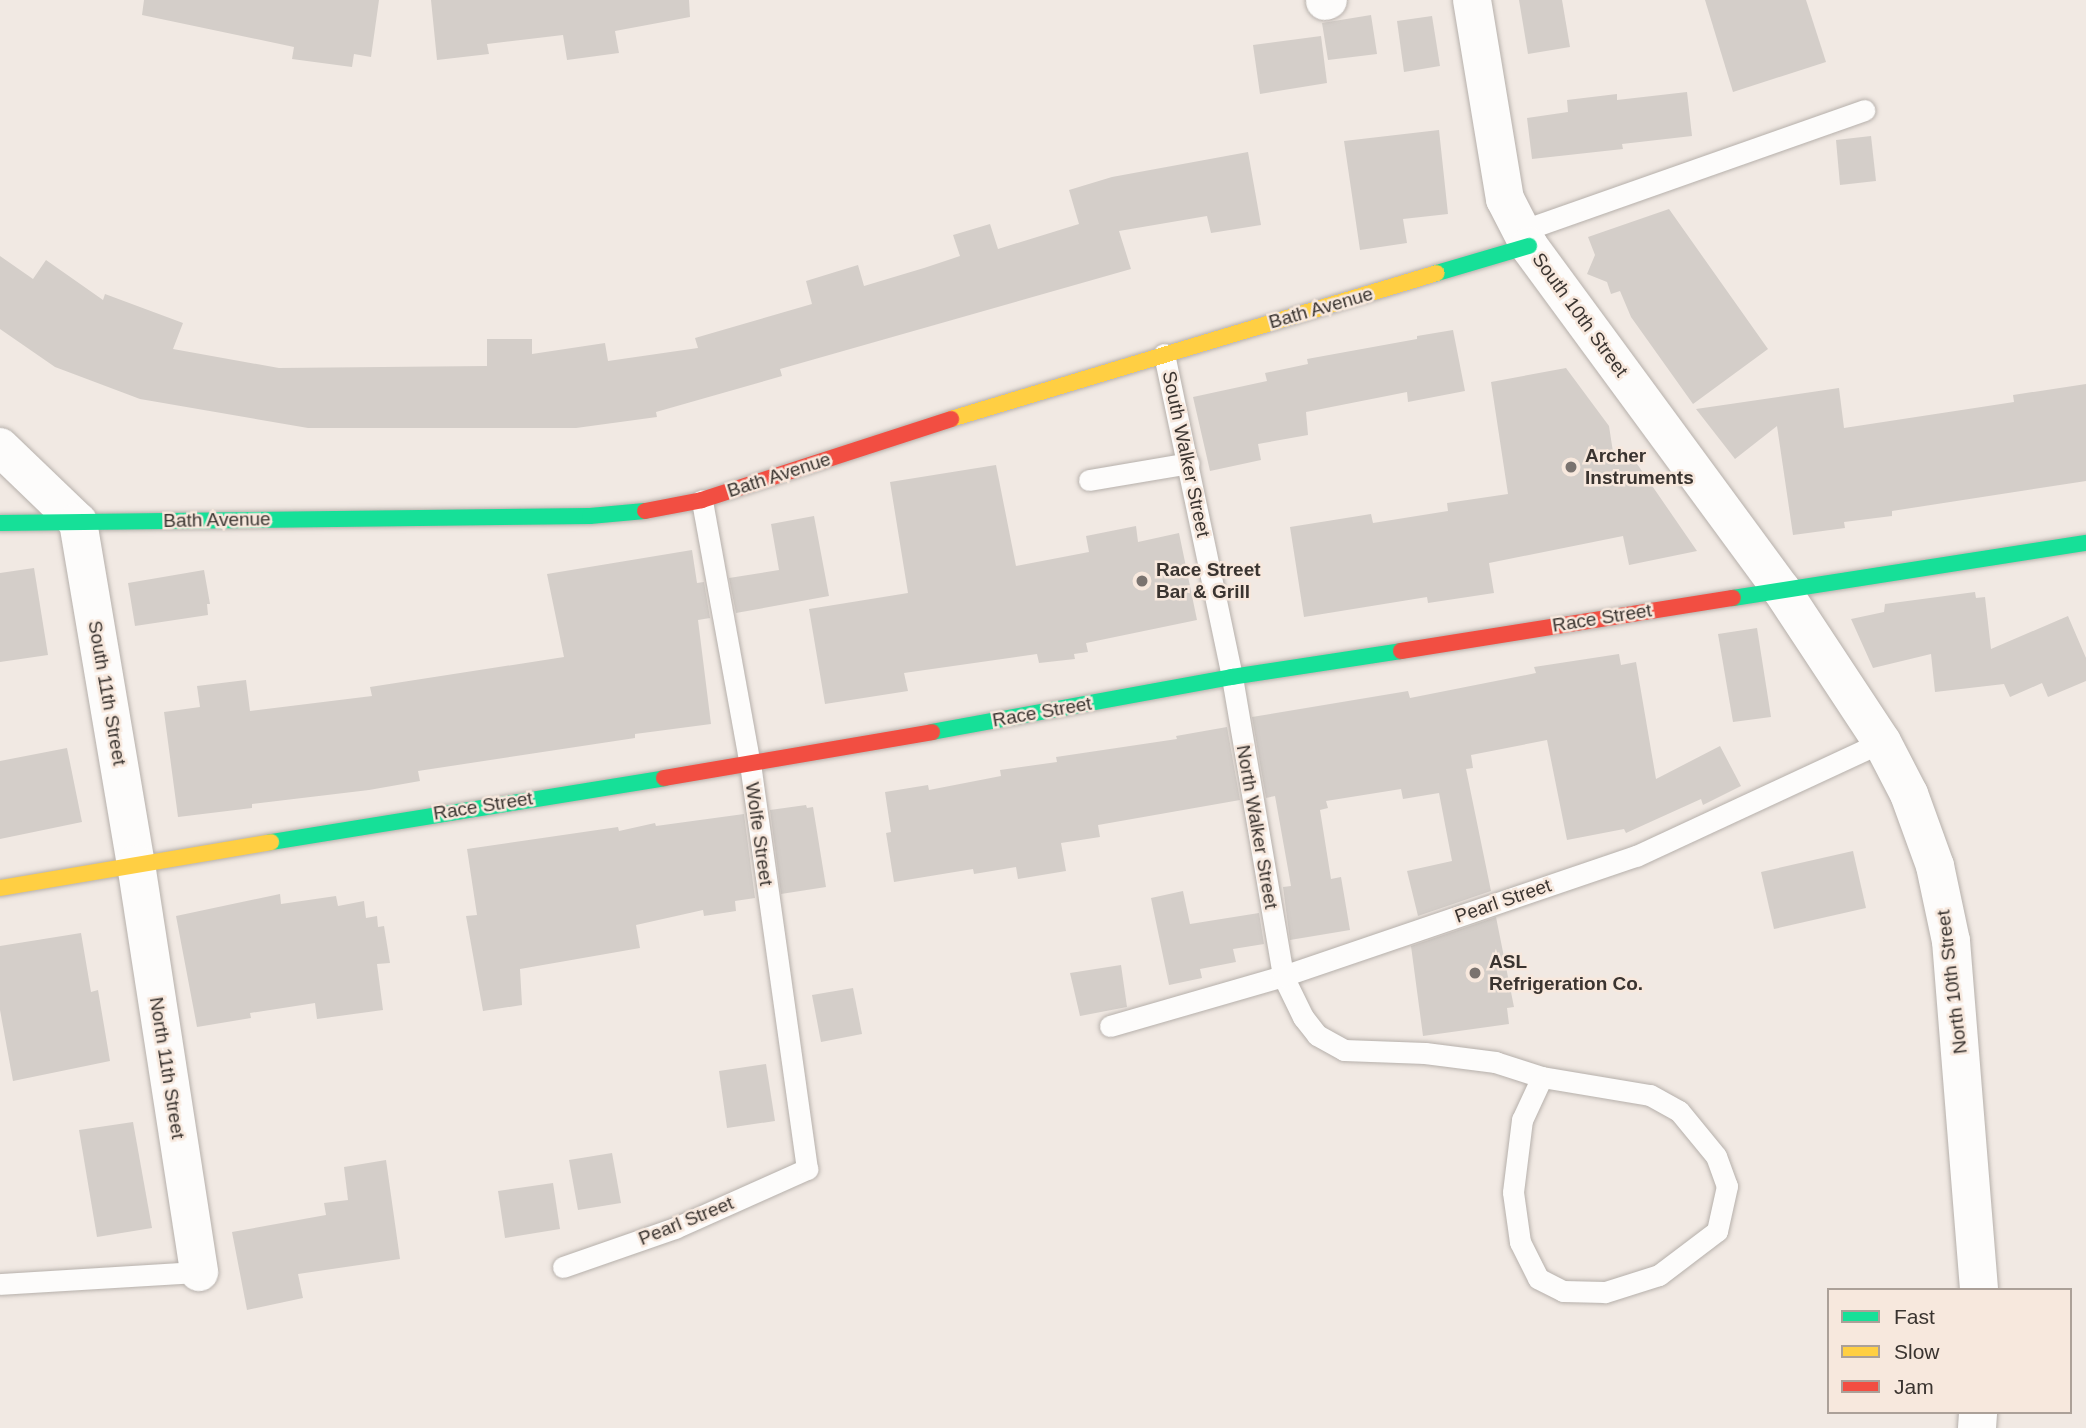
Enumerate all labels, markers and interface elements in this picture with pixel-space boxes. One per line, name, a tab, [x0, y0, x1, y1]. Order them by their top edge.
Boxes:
street label: South 10th Street	[1527, 248, 1633, 382]
street label: Bath Avenue	[1266, 282, 1376, 334]
street label: South Walker Street	[1157, 369, 1215, 539]
place label: Archer Instruments	[1585, 445, 1694, 489]
street label: Bath Avenue	[724, 447, 834, 503]
marker: Archer Instruments	[1563, 459, 1579, 475]
street label: Bath Avenue	[163, 508, 271, 532]
place label: Race Street Bar & Grill	[1156, 559, 1261, 603]
marker: Race Street Bar & Grill	[1134, 573, 1150, 589]
street label: Race Street	[1551, 599, 1653, 637]
street label: South 11th Street	[83, 619, 131, 767]
street label: Race Street	[991, 692, 1093, 732]
street label: North Walker Street	[1231, 743, 1283, 911]
street label: Wolfe Street	[740, 781, 778, 887]
street label: Race Street	[432, 787, 534, 825]
street label: Pearl Street	[1452, 874, 1554, 928]
street label: North 10th Street	[1932, 909, 1972, 1055]
place label: ASL Refrigeration Co.	[1489, 951, 1643, 995]
marker: ASL Refrigeration Co.	[1467, 965, 1483, 981]
street label: North 11th Street	[145, 995, 189, 1141]
street label: Pearl Street	[635, 1192, 737, 1250]
legend	[1827, 1288, 2072, 1414]
text: Fast	[1894, 1305, 1935, 1328]
text: Slow	[1894, 1340, 1940, 1363]
text: Jam	[1894, 1375, 1934, 1398]

